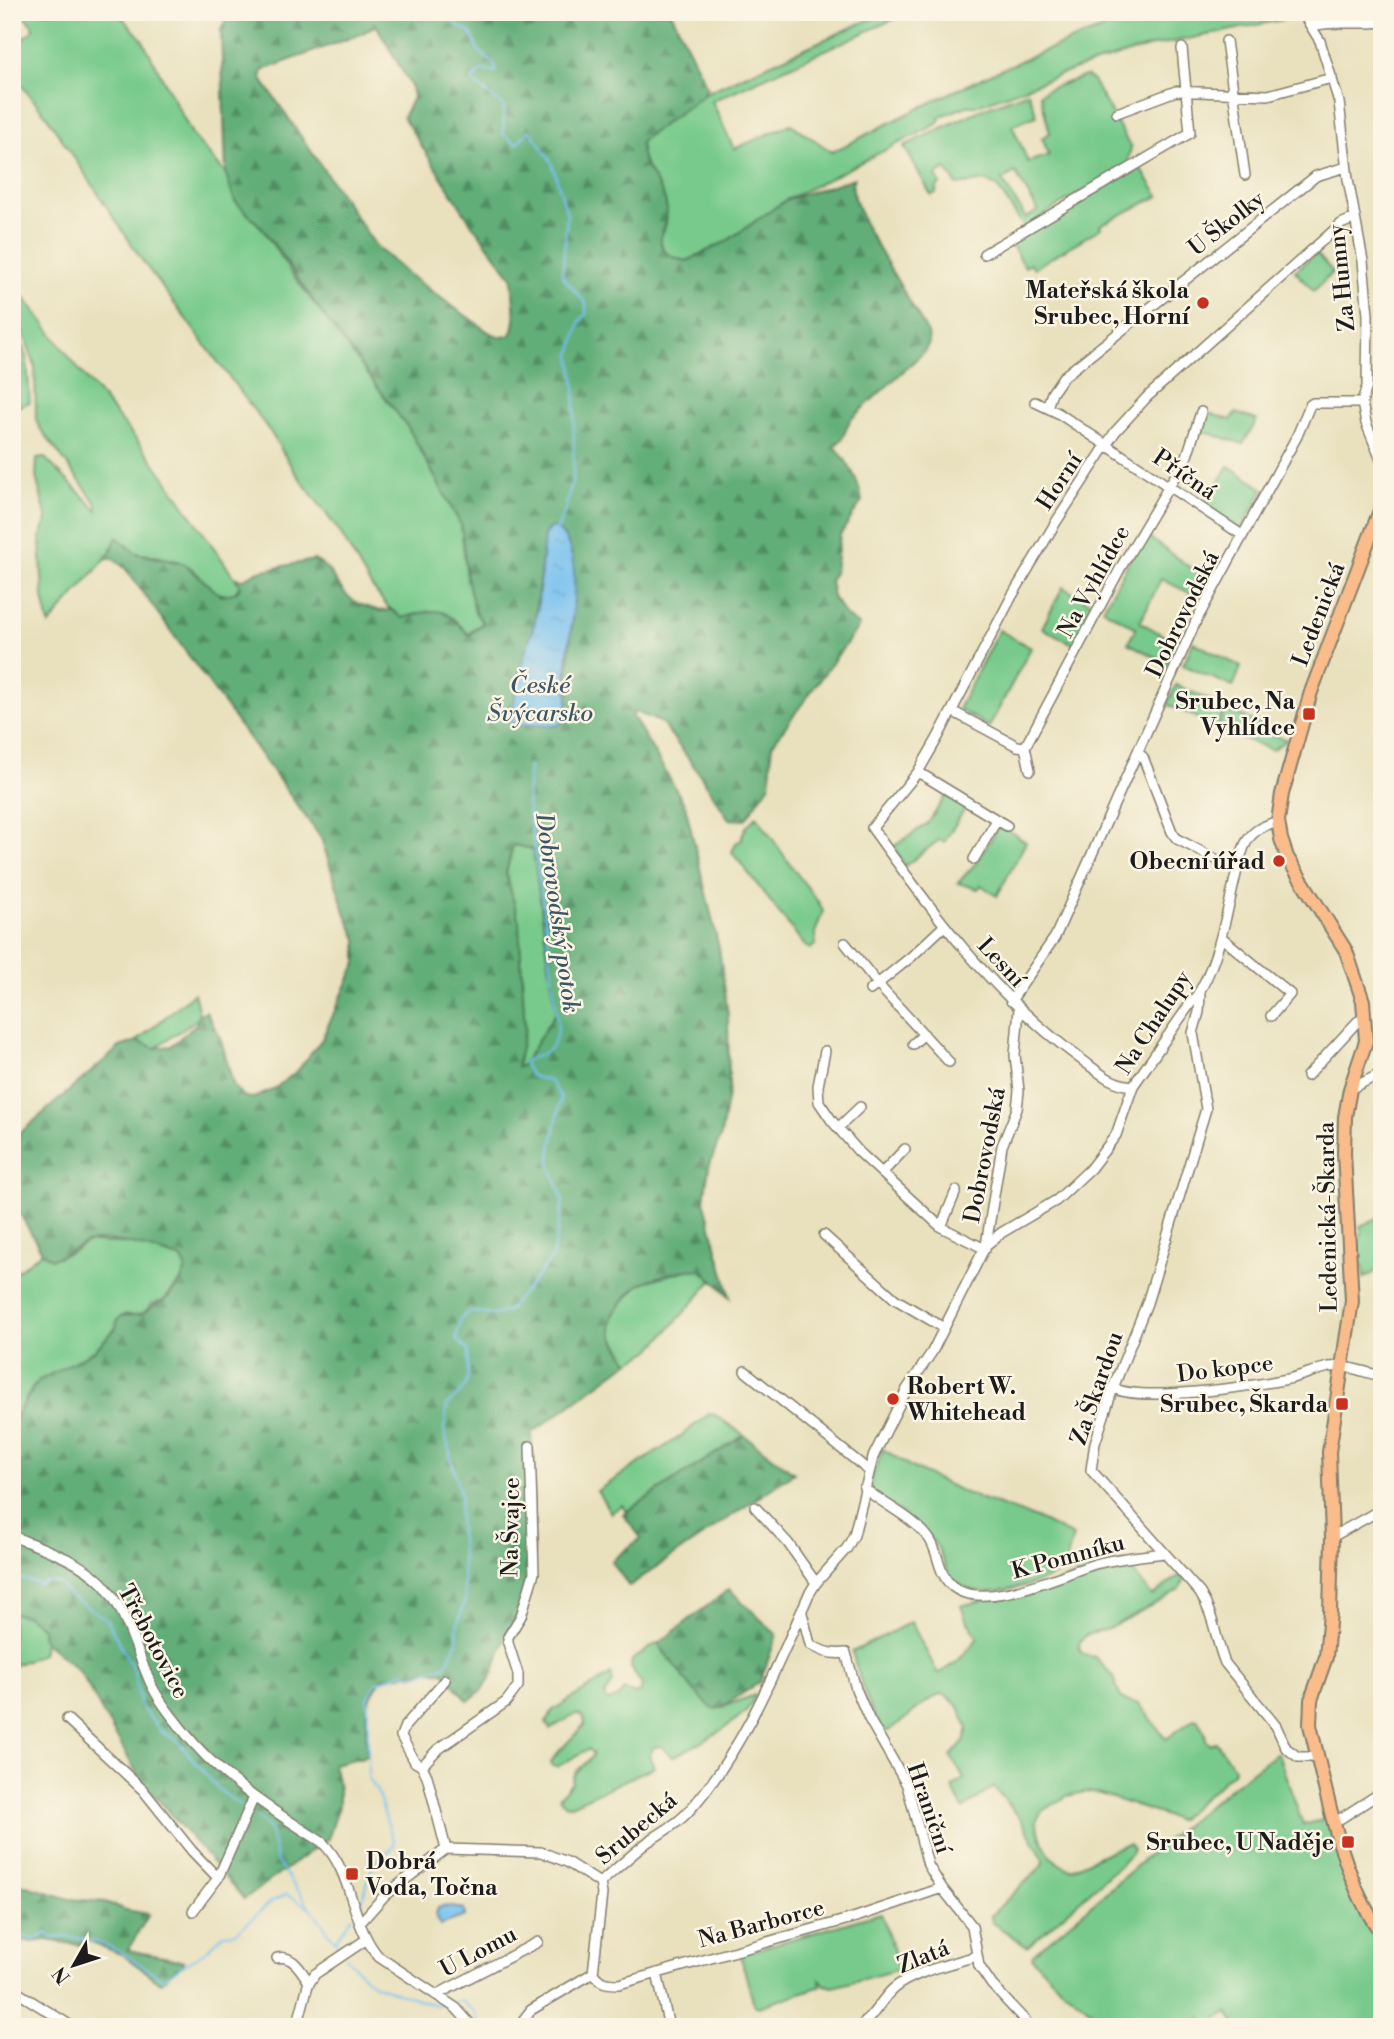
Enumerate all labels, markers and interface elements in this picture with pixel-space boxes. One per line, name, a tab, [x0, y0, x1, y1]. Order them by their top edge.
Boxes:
street label: U Školky	[1181, 182, 1271, 262]
street label: Za Humny	[1322, 222, 1362, 333]
place label: Mateřská škola Srubec, Horní	[1025, 277, 1191, 331]
marker: Mateřská škola Srubec, Horní	[1195, 295, 1211, 311]
street label: Příčná	[1147, 443, 1222, 506]
street label: Horní	[1031, 446, 1089, 516]
street label: Na Vyhlídce	[1052, 520, 1136, 643]
street label: Dobrovodská	[1140, 546, 1226, 682]
street label: Ledenická	[1286, 558, 1352, 670]
water label: České Švýcarsko	[487, 669, 593, 729]
place label: Srubec, Na Vyhlídce	[1176, 688, 1296, 742]
marker: Srubec, Na Vyhlídce	[1301, 706, 1317, 722]
water label: Dobrovodský potok	[528, 810, 586, 1015]
place label: Obecní úřad	[1130, 848, 1265, 876]
marker: Obecní úřad	[1271, 853, 1287, 869]
street label: Lesní	[971, 932, 1032, 995]
street label: Na Chalupy	[1110, 965, 1198, 1080]
street label: Dobrovodská	[958, 1085, 1012, 1225]
street label: Ledenická-Škarda	[1309, 1121, 1344, 1313]
street label: Za Škardou	[1062, 1327, 1129, 1449]
street label: Do kopce	[1175, 1349, 1275, 1389]
place label: Robert W. Whitehead	[906, 1373, 1027, 1427]
place label: Srubec, Škarda	[1160, 1388, 1329, 1419]
marker: Robert W. Whitehead	[885, 1391, 901, 1407]
marker: Srubec, Škarda	[1334, 1396, 1350, 1412]
street label: Na Švajce	[493, 1477, 526, 1577]
street label: K Pomníku	[1009, 1528, 1128, 1585]
street label: Třebotovice	[111, 1580, 195, 1703]
street label: Hraniční	[900, 1759, 958, 1859]
street label: Srubecká	[590, 1786, 683, 1871]
place label: Srubec, U Naděje	[1147, 1829, 1334, 1857]
marker: Srubec, U Naděje	[1340, 1834, 1356, 1850]
place label: Dobrá Voda, Točna	[365, 1848, 498, 1902]
marker: Dobrá Voda, Točna	[344, 1866, 360, 1882]
street label: Na Barborce	[695, 1894, 827, 1954]
street label: U Lomu	[435, 1920, 522, 1984]
north arrow	[38, 1930, 108, 2000]
street label: Zlatá	[893, 1934, 954, 1980]
text: N	[48, 1962, 76, 1988]

